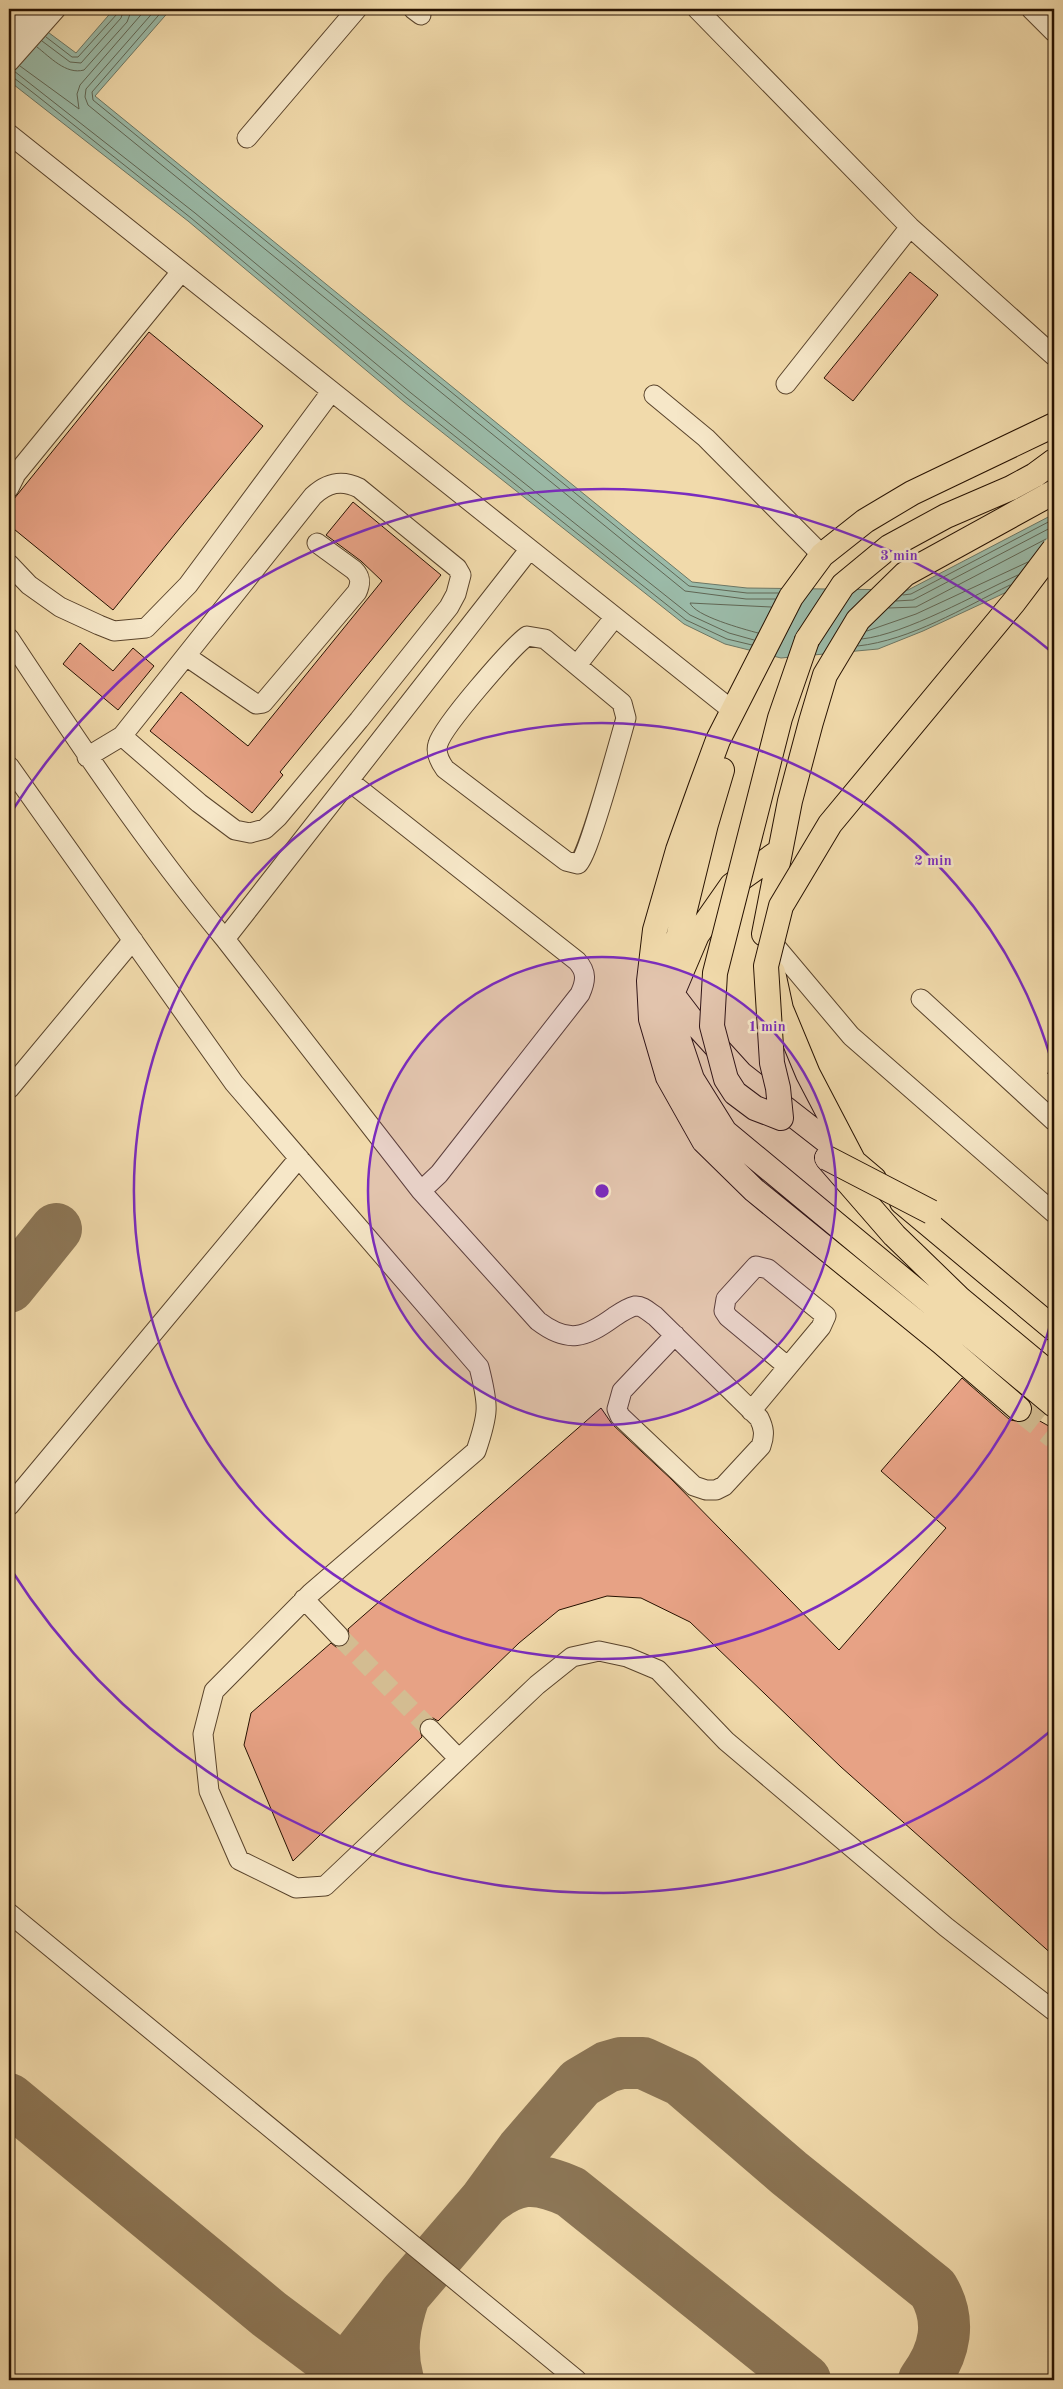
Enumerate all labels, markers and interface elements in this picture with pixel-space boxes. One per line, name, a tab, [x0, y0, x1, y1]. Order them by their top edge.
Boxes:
text: 3 min	[880, 549, 918, 564]
text: 2 min	[914, 854, 952, 869]
text: 1 min	[748, 1020, 786, 1035]
centre of rings	[593, 1182, 611, 1200]

